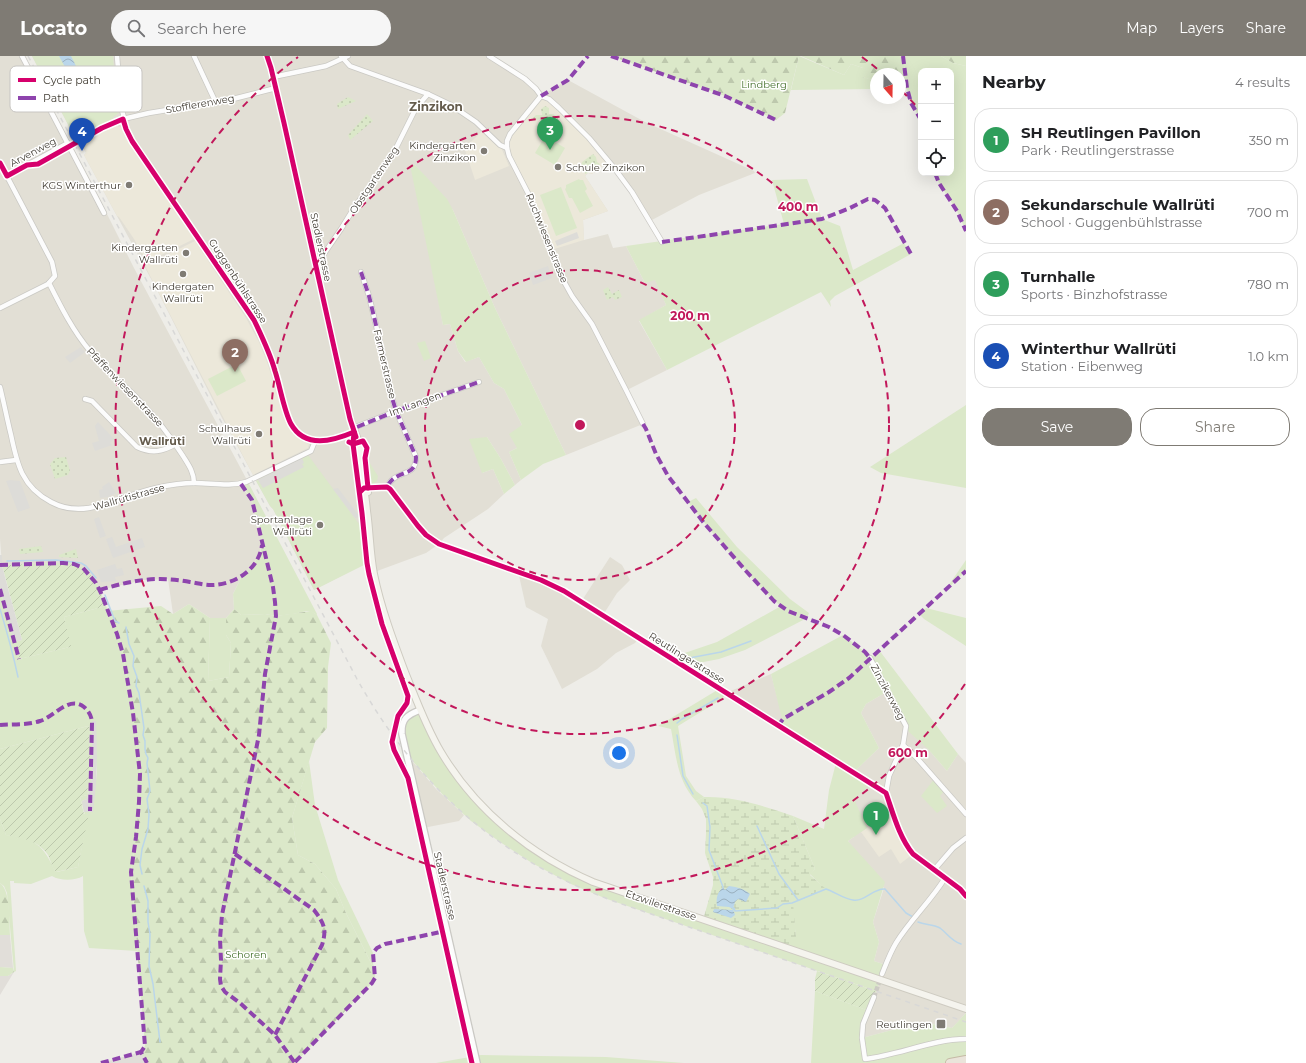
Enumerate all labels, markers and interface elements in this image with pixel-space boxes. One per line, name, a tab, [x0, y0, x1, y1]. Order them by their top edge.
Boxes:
search box	[111, 10, 391, 46]
text: Locato	[20, 17, 87, 40]
icon: search	[125, 17, 147, 39]
text: Search here	[157, 19, 246, 38]
text: Map	[1126, 19, 1157, 37]
text: Layers	[1179, 19, 1224, 37]
text: Share	[1246, 19, 1286, 37]
legend	[10, 66, 142, 112]
north arrow	[870, 68, 906, 104]
map controls	[918, 68, 954, 176]
button: +	[918, 68, 954, 104]
text: Nearby	[982, 72, 1046, 92]
text: Cycle path	[43, 73, 101, 87]
text: 4 results	[1235, 74, 1290, 90]
park label: Lindberg	[741, 78, 787, 91]
text: Path	[43, 91, 69, 105]
street label: Stofflerenweg	[164, 92, 236, 116]
district label: Zinzikon	[409, 99, 463, 114]
button: −	[918, 104, 954, 140]
pin: 3	[537, 117, 563, 150]
pin: 4	[69, 118, 95, 151]
text: SH Reutlingen Pavillon	[1021, 123, 1201, 142]
text: 1	[993, 132, 999, 148]
text: 350 m	[1249, 132, 1289, 148]
street label: Arvenweg	[8, 134, 58, 170]
place label: Kindergarten Zinzikon	[409, 139, 476, 164]
button: locate	[918, 140, 954, 176]
text: Park · Reutlingerstrasse	[1021, 142, 1174, 158]
street label: Obstgartenweg	[347, 144, 401, 216]
marker: Kindergarten Zinzikon	[479, 146, 489, 156]
place label: Schule Zinzikon	[566, 161, 645, 174]
marker: Schule Zinzikon	[553, 162, 563, 172]
place label: KGS Winterthur	[42, 179, 121, 192]
marker: KGS Winterthur	[124, 180, 134, 190]
street label: Ruchwiesenstrasse	[523, 191, 571, 285]
text: Sekundarschule Wallrüti	[1021, 195, 1215, 214]
text: 400 m	[778, 199, 818, 214]
text: 2	[992, 204, 1000, 220]
text: 700 m	[1247, 204, 1289, 220]
street label: Stadlerstrasse	[307, 212, 335, 282]
text: School · Guggenbühlstrasse	[1021, 214, 1202, 230]
street label: Guggenbühlstrasse	[206, 236, 270, 326]
place label: Kindergarten Wallrüti	[111, 241, 178, 266]
marker: Kindergarten Wallrüti	[181, 248, 191, 258]
text: Turnhalle	[1021, 267, 1095, 286]
marker: Kindergaten Wallrüti	[178, 269, 188, 279]
text: 3	[992, 276, 1000, 292]
text: 780 m	[1247, 276, 1289, 292]
place label: Kindergaten Wallrüti	[152, 280, 214, 305]
text: Sports · Binzhofstrasse	[1021, 286, 1168, 302]
text: 200 m	[670, 308, 710, 323]
street label: Farmerstrasse	[371, 328, 399, 400]
pin: 2	[222, 339, 248, 372]
text: Winterthur Wallrüti	[1021, 339, 1176, 358]
street label: Pfaffenwiesenstrasse	[84, 345, 166, 429]
text: 4	[992, 348, 1000, 364]
text: 1.0 km	[1248, 348, 1289, 364]
text: Station · Eibenweg	[1021, 358, 1143, 374]
street label: Im Langen	[387, 389, 443, 419]
button: Save	[982, 408, 1132, 446]
button: Share	[1140, 408, 1290, 446]
centre of rings	[573, 418, 587, 432]
place label: Schulhaus Wallrüti	[199, 422, 251, 447]
marker: Schulhaus Wallrüti	[254, 429, 264, 439]
district label: Wallrüti	[139, 434, 185, 448]
street label: Wallrütistrasse	[92, 481, 166, 513]
place label: Sportanlage Wallrüti	[251, 513, 312, 538]
marker: Sportanlage Wallrüti	[315, 520, 325, 530]
street label: Reutlingerstrasse	[647, 629, 727, 687]
street label: Zinzikerweg	[868, 662, 908, 722]
your location	[609, 743, 629, 763]
text: 600 m	[888, 745, 928, 760]
pin: 1	[863, 802, 889, 835]
street label: Stadlerstrasse	[431, 851, 459, 921]
street label: Etzwilerstrasse	[624, 887, 698, 923]
park label: Schoren	[225, 948, 267, 961]
place label: Reutlingen	[876, 1018, 932, 1031]
marker: Reutlingen	[935, 1018, 947, 1030]

